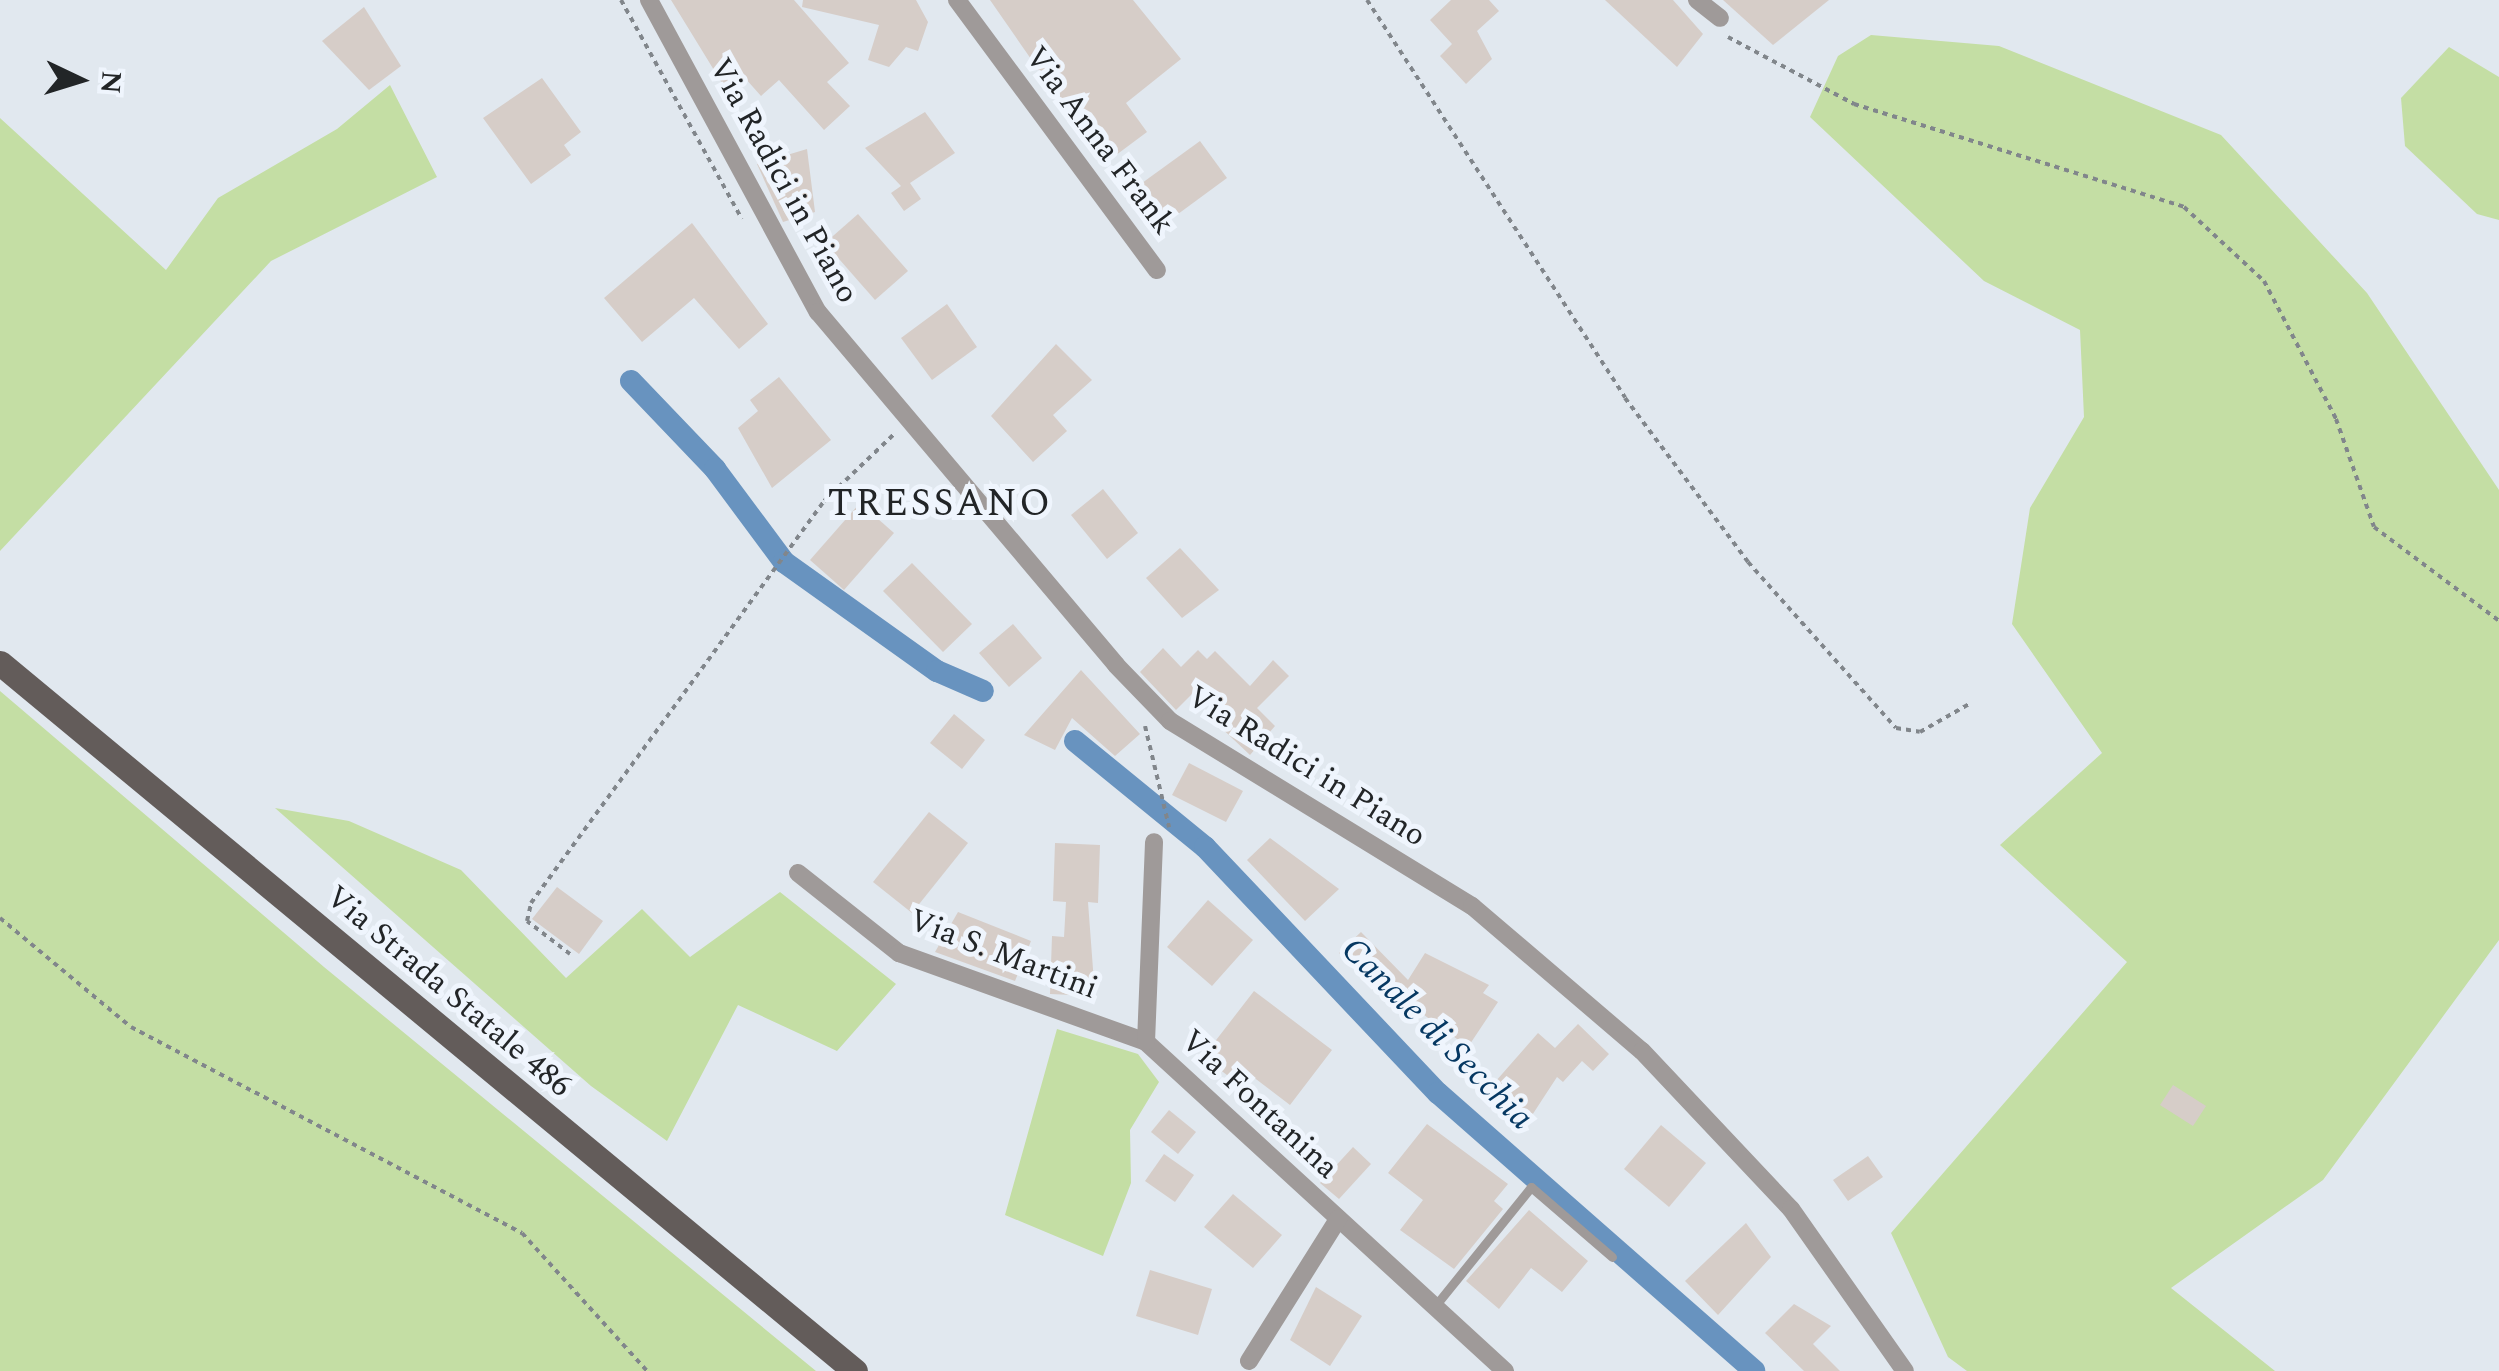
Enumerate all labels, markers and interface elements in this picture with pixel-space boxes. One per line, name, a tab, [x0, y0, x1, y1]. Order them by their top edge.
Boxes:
north arrow	[30, 30, 130, 130]
street label: Via Anna Frank	[1016, 39, 1182, 243]
street label: Via Radici in Piano	[700, 52, 866, 310]
text: N	[88, 69, 133, 95]
district label: TRESSANO	[827, 482, 1053, 528]
street label: Via Radici in Piano	[1180, 678, 1432, 856]
street label: Via Strada Statale 486	[317, 878, 579, 1106]
street label: Via S. Martini	[903, 901, 1103, 1009]
water label: Canale di Secchia	[1332, 929, 1542, 1139]
street label: Via Fontanina	[1172, 1022, 1346, 1188]

